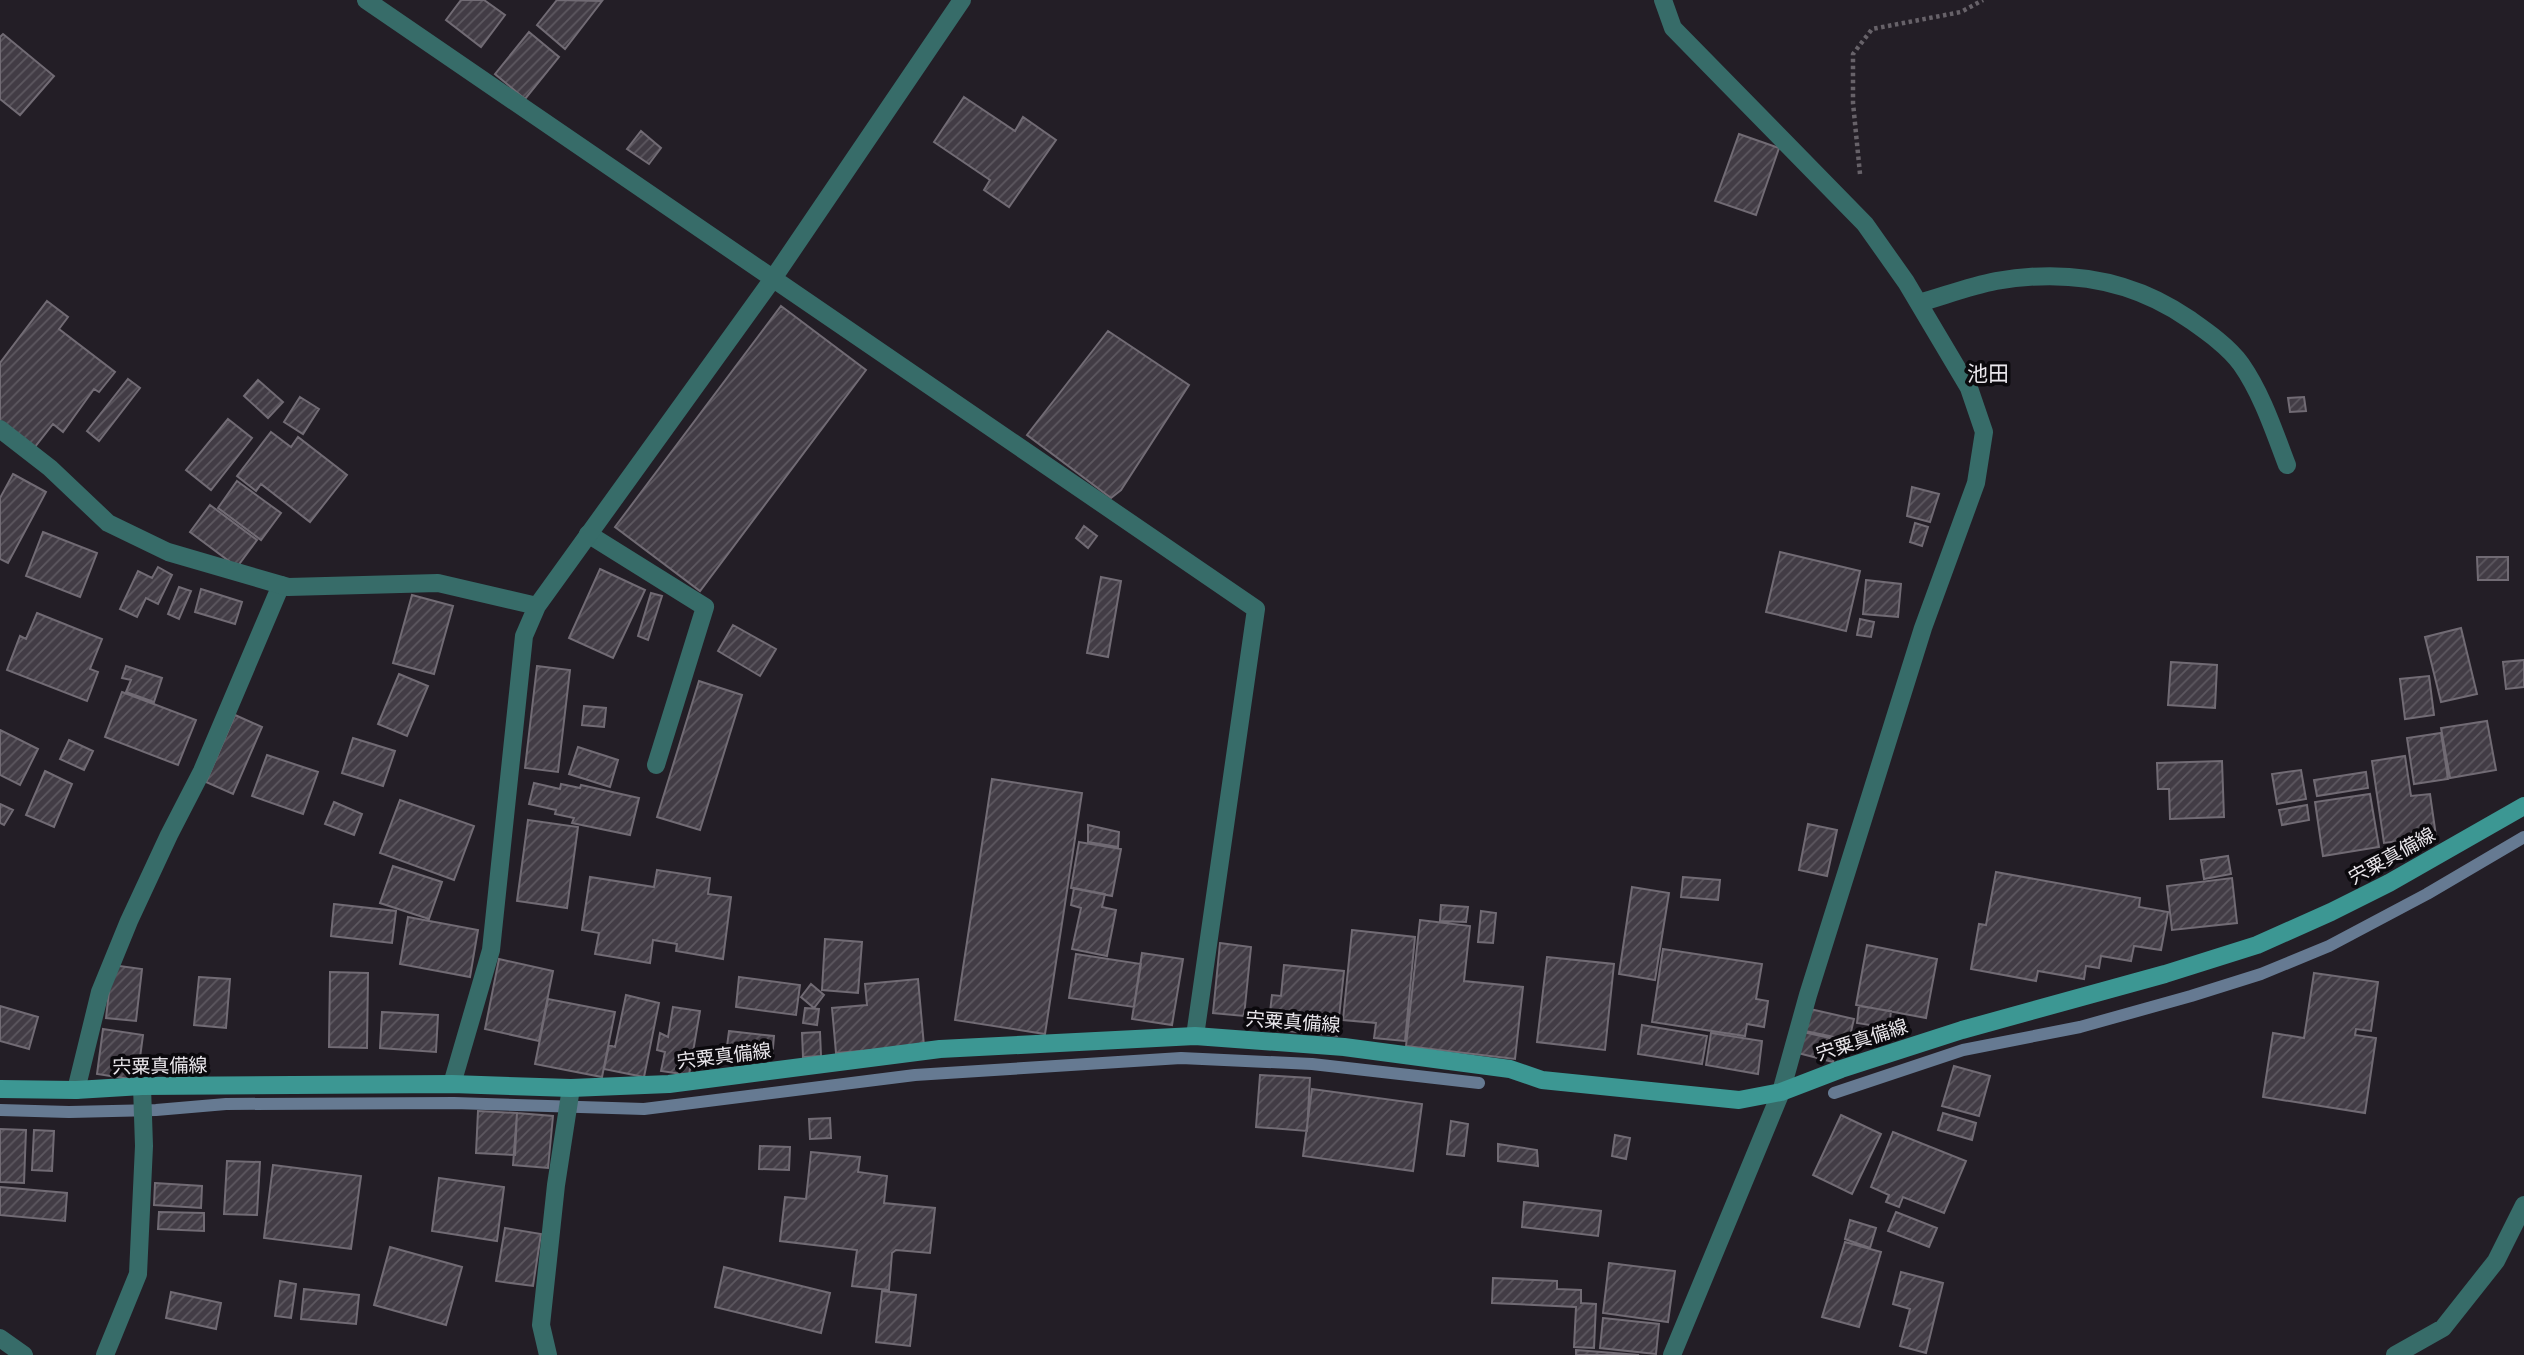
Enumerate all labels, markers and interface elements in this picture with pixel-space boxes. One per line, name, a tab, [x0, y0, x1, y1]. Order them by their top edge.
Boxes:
district label: 池田	[1967, 361, 2009, 386]
street label: 宍粟真備線	[2345, 823, 2439, 889]
street label: 宍粟真備線	[1245, 1007, 1341, 1037]
street label: 宍粟真備線	[1813, 1014, 1911, 1066]
street label: 宍粟真備線	[675, 1039, 773, 1073]
street label: 宍粟真備線	[112, 1054, 208, 1078]

